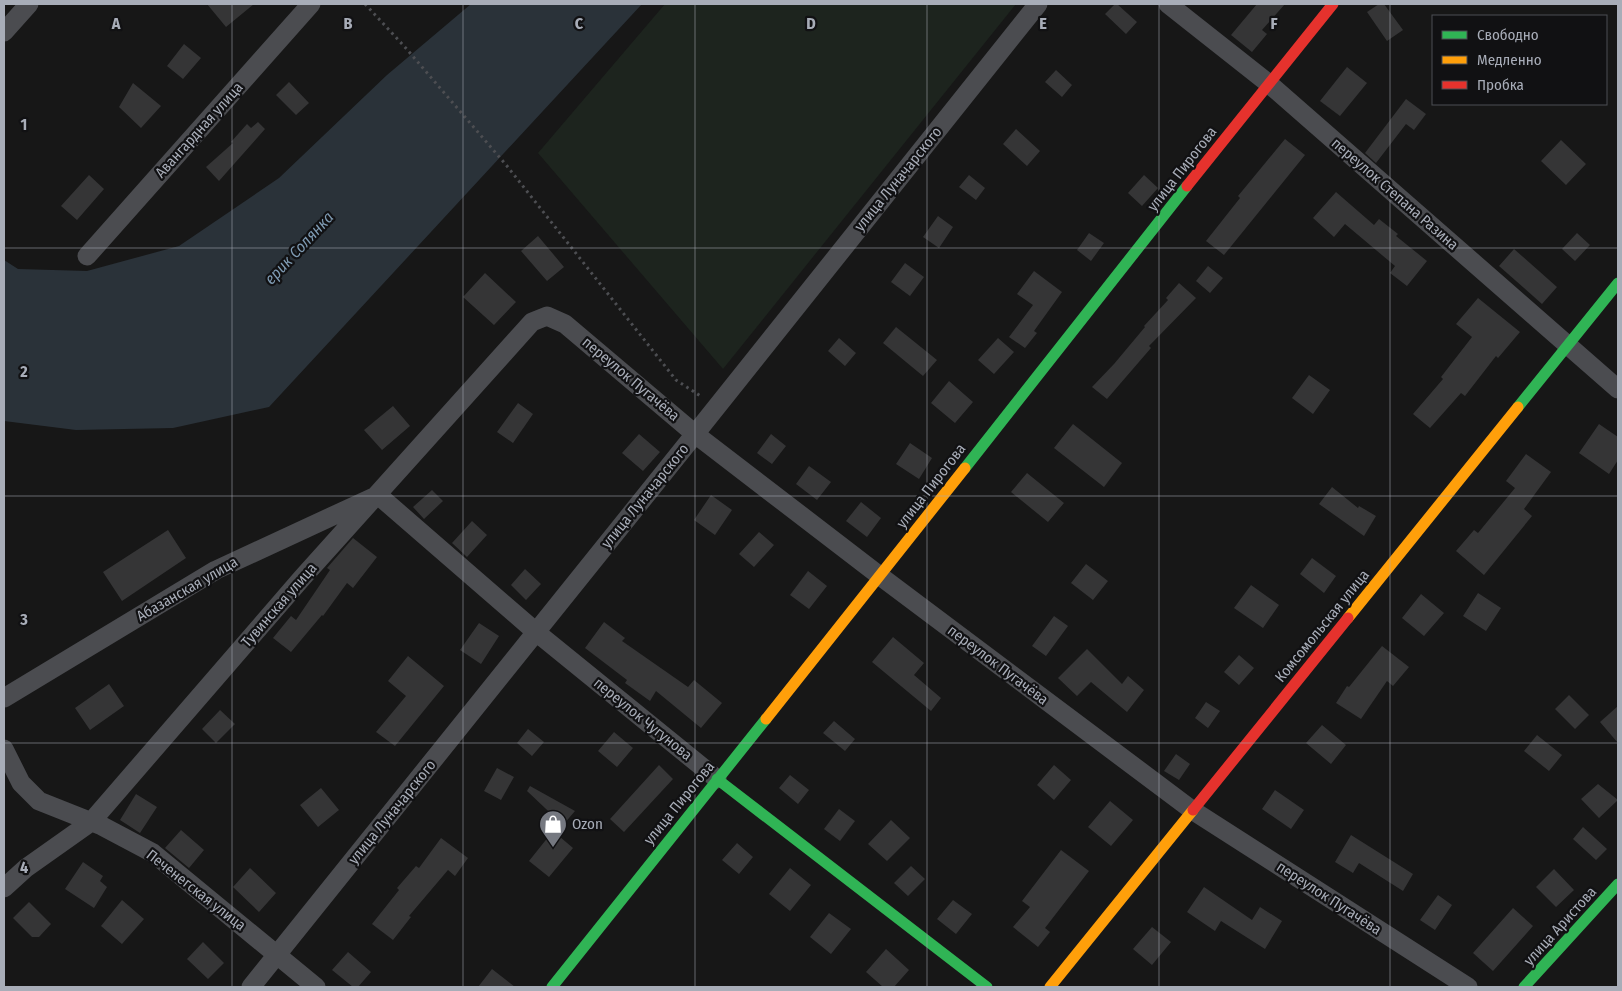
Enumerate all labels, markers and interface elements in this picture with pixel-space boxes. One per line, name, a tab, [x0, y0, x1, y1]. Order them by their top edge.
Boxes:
text: A	[111, 14, 121, 33]
text: B	[344, 14, 353, 33]
text: C	[575, 14, 584, 33]
text: D	[806, 14, 816, 33]
text: E	[1039, 14, 1047, 33]
text: F	[1270, 14, 1278, 33]
legend	[1432, 15, 1607, 105]
text: Свободно	[1477, 26, 1539, 44]
text: Медленно	[1477, 51, 1542, 69]
text: Пробка	[1477, 76, 1524, 94]
street label: Авангардная улица	[151, 78, 247, 182]
text: 1	[21, 115, 27, 134]
street label: улица Луначарского	[850, 123, 946, 235]
street label: улица Пирогова	[1143, 123, 1221, 215]
street label: переулок Степана Разина	[1328, 134, 1462, 254]
water label: ерик Солянка	[261, 208, 337, 288]
street label: переулок Пугачёва	[579, 333, 683, 425]
text: 2	[19, 362, 28, 381]
street label: улица Луначарского	[597, 440, 693, 552]
street label: улица Пирогова	[892, 440, 970, 532]
street label: Абазанская улица	[133, 553, 241, 625]
street label: Тувинская улица	[238, 559, 320, 651]
street label: Комсомольская улица	[1271, 566, 1373, 686]
text: 3	[19, 610, 28, 629]
street label: переулок Пугачёва	[944, 621, 1052, 709]
street label: переулок Чугунова	[590, 674, 696, 764]
street label: улица Луначарского	[344, 756, 440, 868]
street label: улица Пирогова	[640, 758, 718, 848]
shop icon: Ozon	[538, 809, 568, 848]
place label: Ozon	[572, 815, 603, 833]
street label: Печенегская улица	[143, 846, 249, 934]
street label: переулок Пугачёва	[1273, 857, 1385, 939]
text: 4	[20, 858, 28, 877]
street label: улица Аристова	[1520, 883, 1600, 969]

